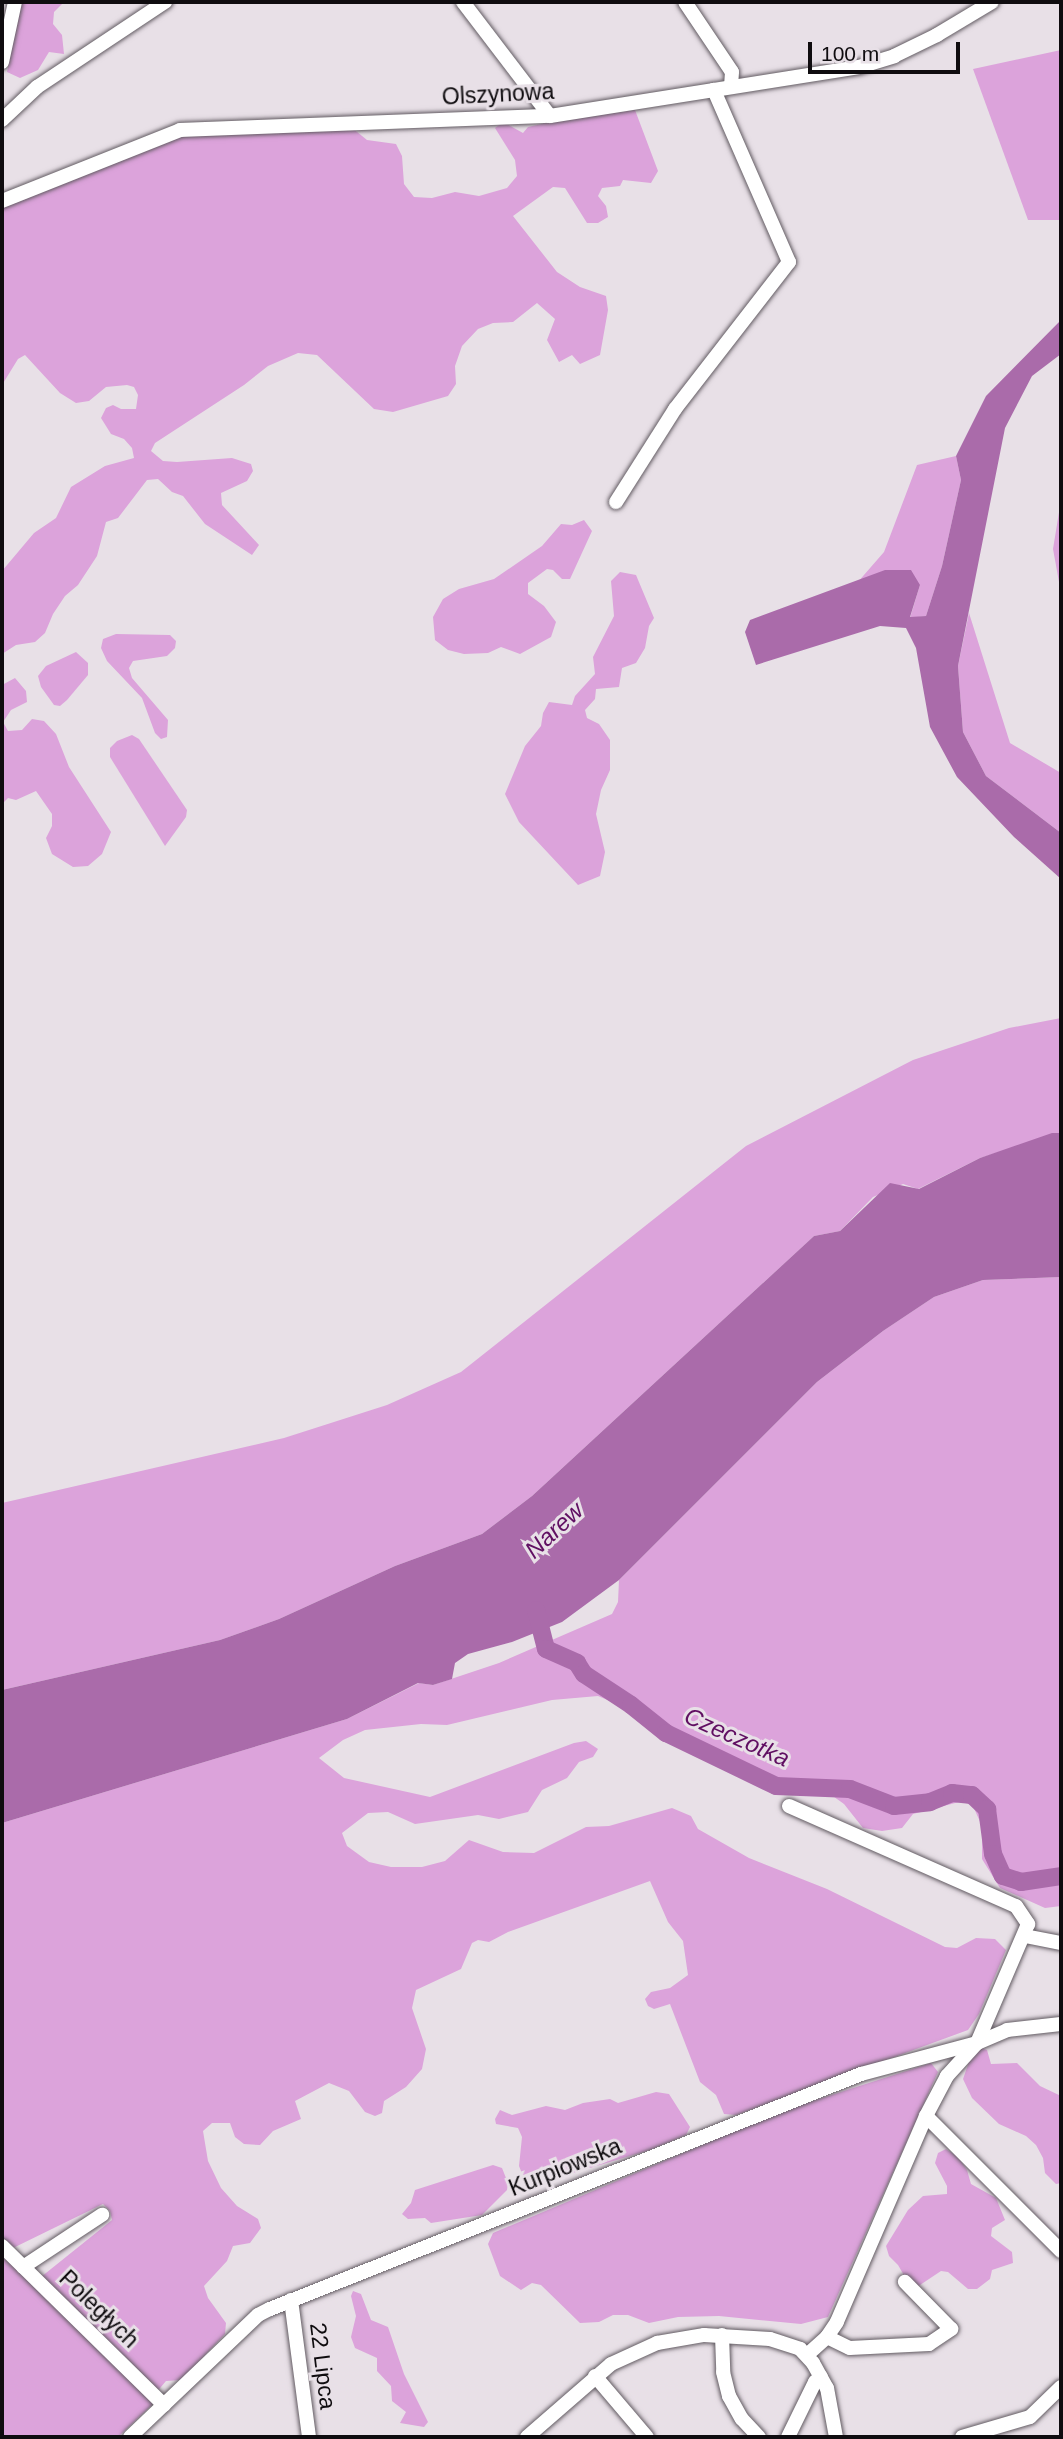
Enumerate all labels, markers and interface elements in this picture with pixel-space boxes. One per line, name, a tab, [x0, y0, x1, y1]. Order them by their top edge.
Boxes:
scale bar	[811, 28, 963, 72]
text: 100 m	[821, 42, 879, 65]
street label: Olszynowa	[441, 77, 555, 111]
water label: Narew	[519, 1496, 589, 1564]
water label: Czeczotka	[680, 1701, 794, 1773]
street label: Kurpiowska	[505, 2132, 625, 2202]
street label: Poległych	[54, 2264, 144, 2354]
street label: 22 Lipca	[304, 2321, 342, 2411]

